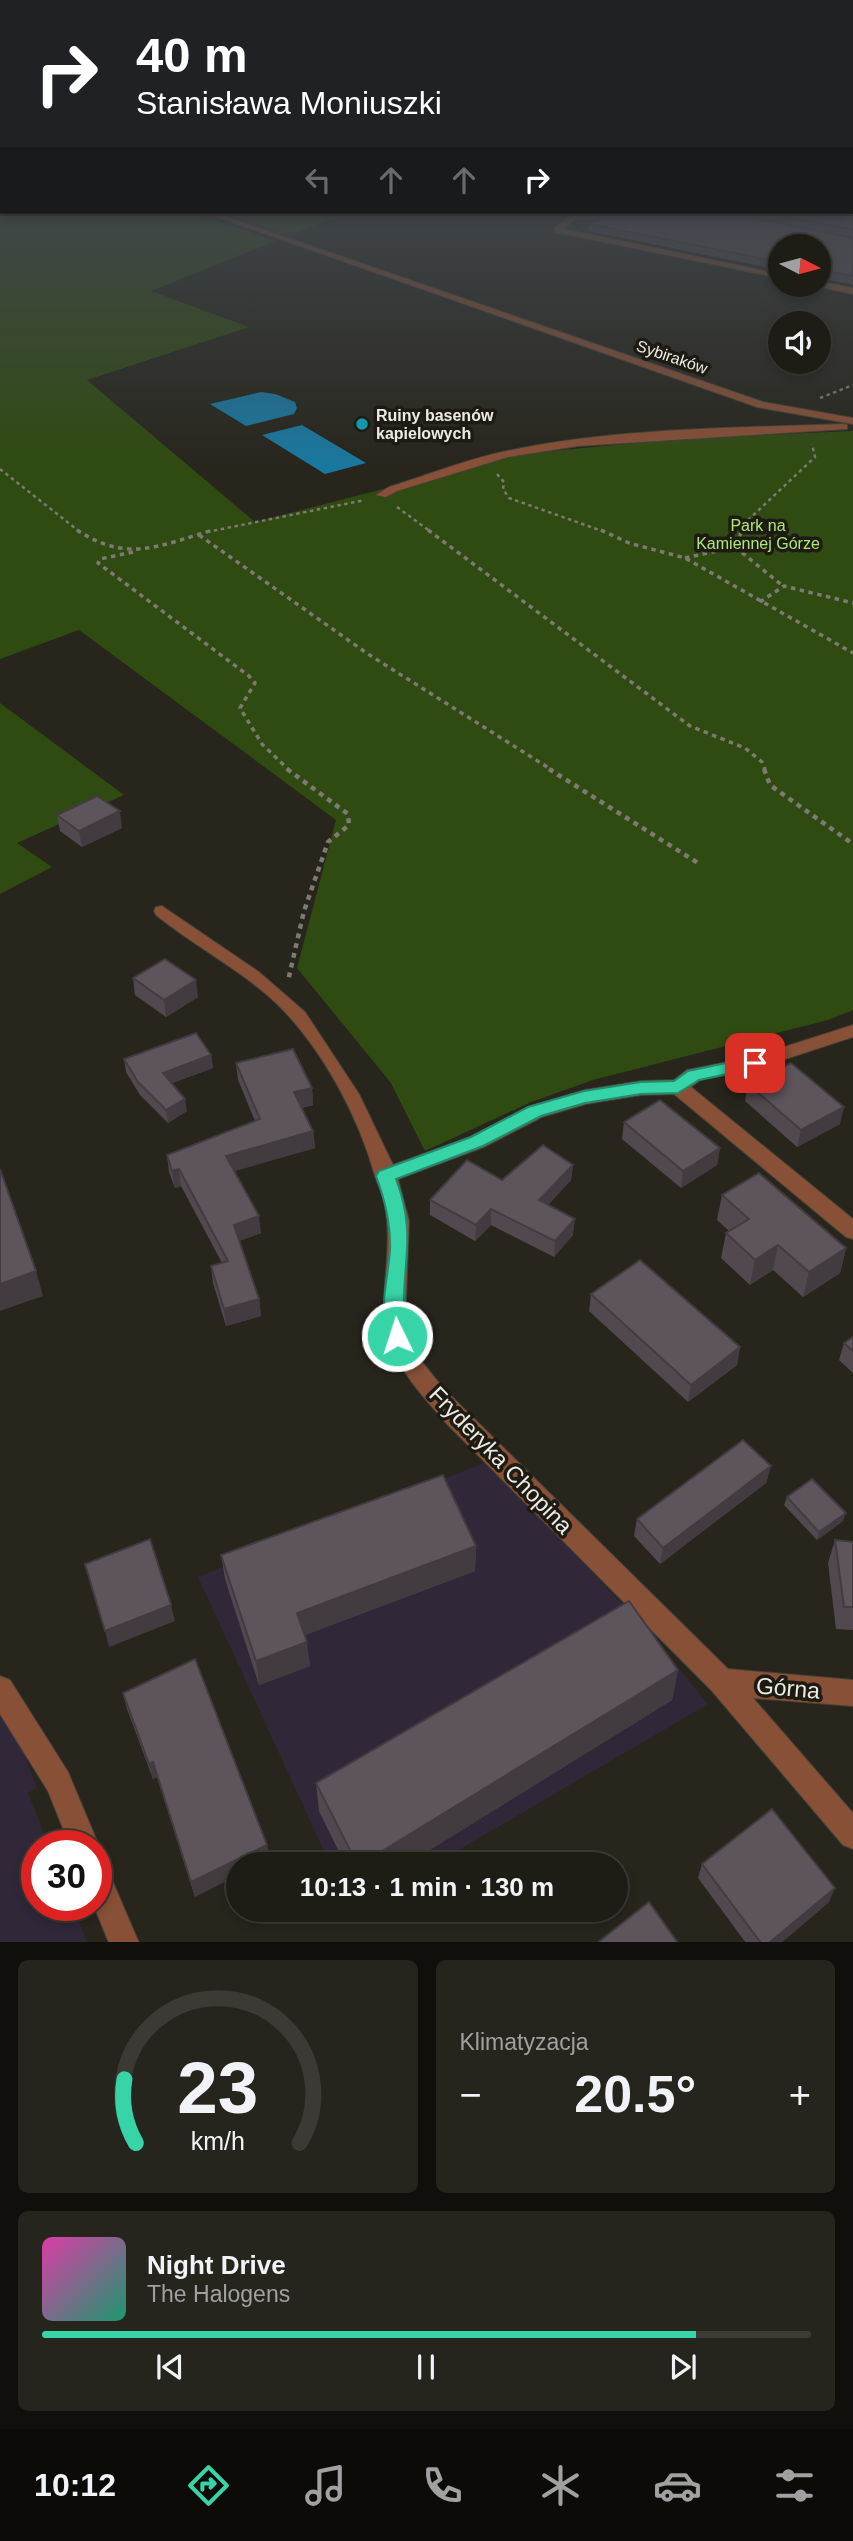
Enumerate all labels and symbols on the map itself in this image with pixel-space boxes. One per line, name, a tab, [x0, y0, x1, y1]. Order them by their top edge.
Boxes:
north arrow	[768, 234, 831, 298]
street label: Sybiraków	[634, 337, 710, 377]
place label: Ruiny basenów kapielowych	[376, 407, 494, 442]
marker: Ruiny basenów kapielowych	[354, 416, 370, 432]
park label: Park na Kamiennej Górze	[696, 517, 820, 552]
pin	[725, 1033, 785, 1093]
position arrow	[360, 1299, 434, 1373]
street label: Fryderyka Chopina	[424, 1381, 578, 1539]
street label: Górna	[755, 1672, 821, 1704]
speed limit sign: 30	[21, 1830, 112, 1921]

